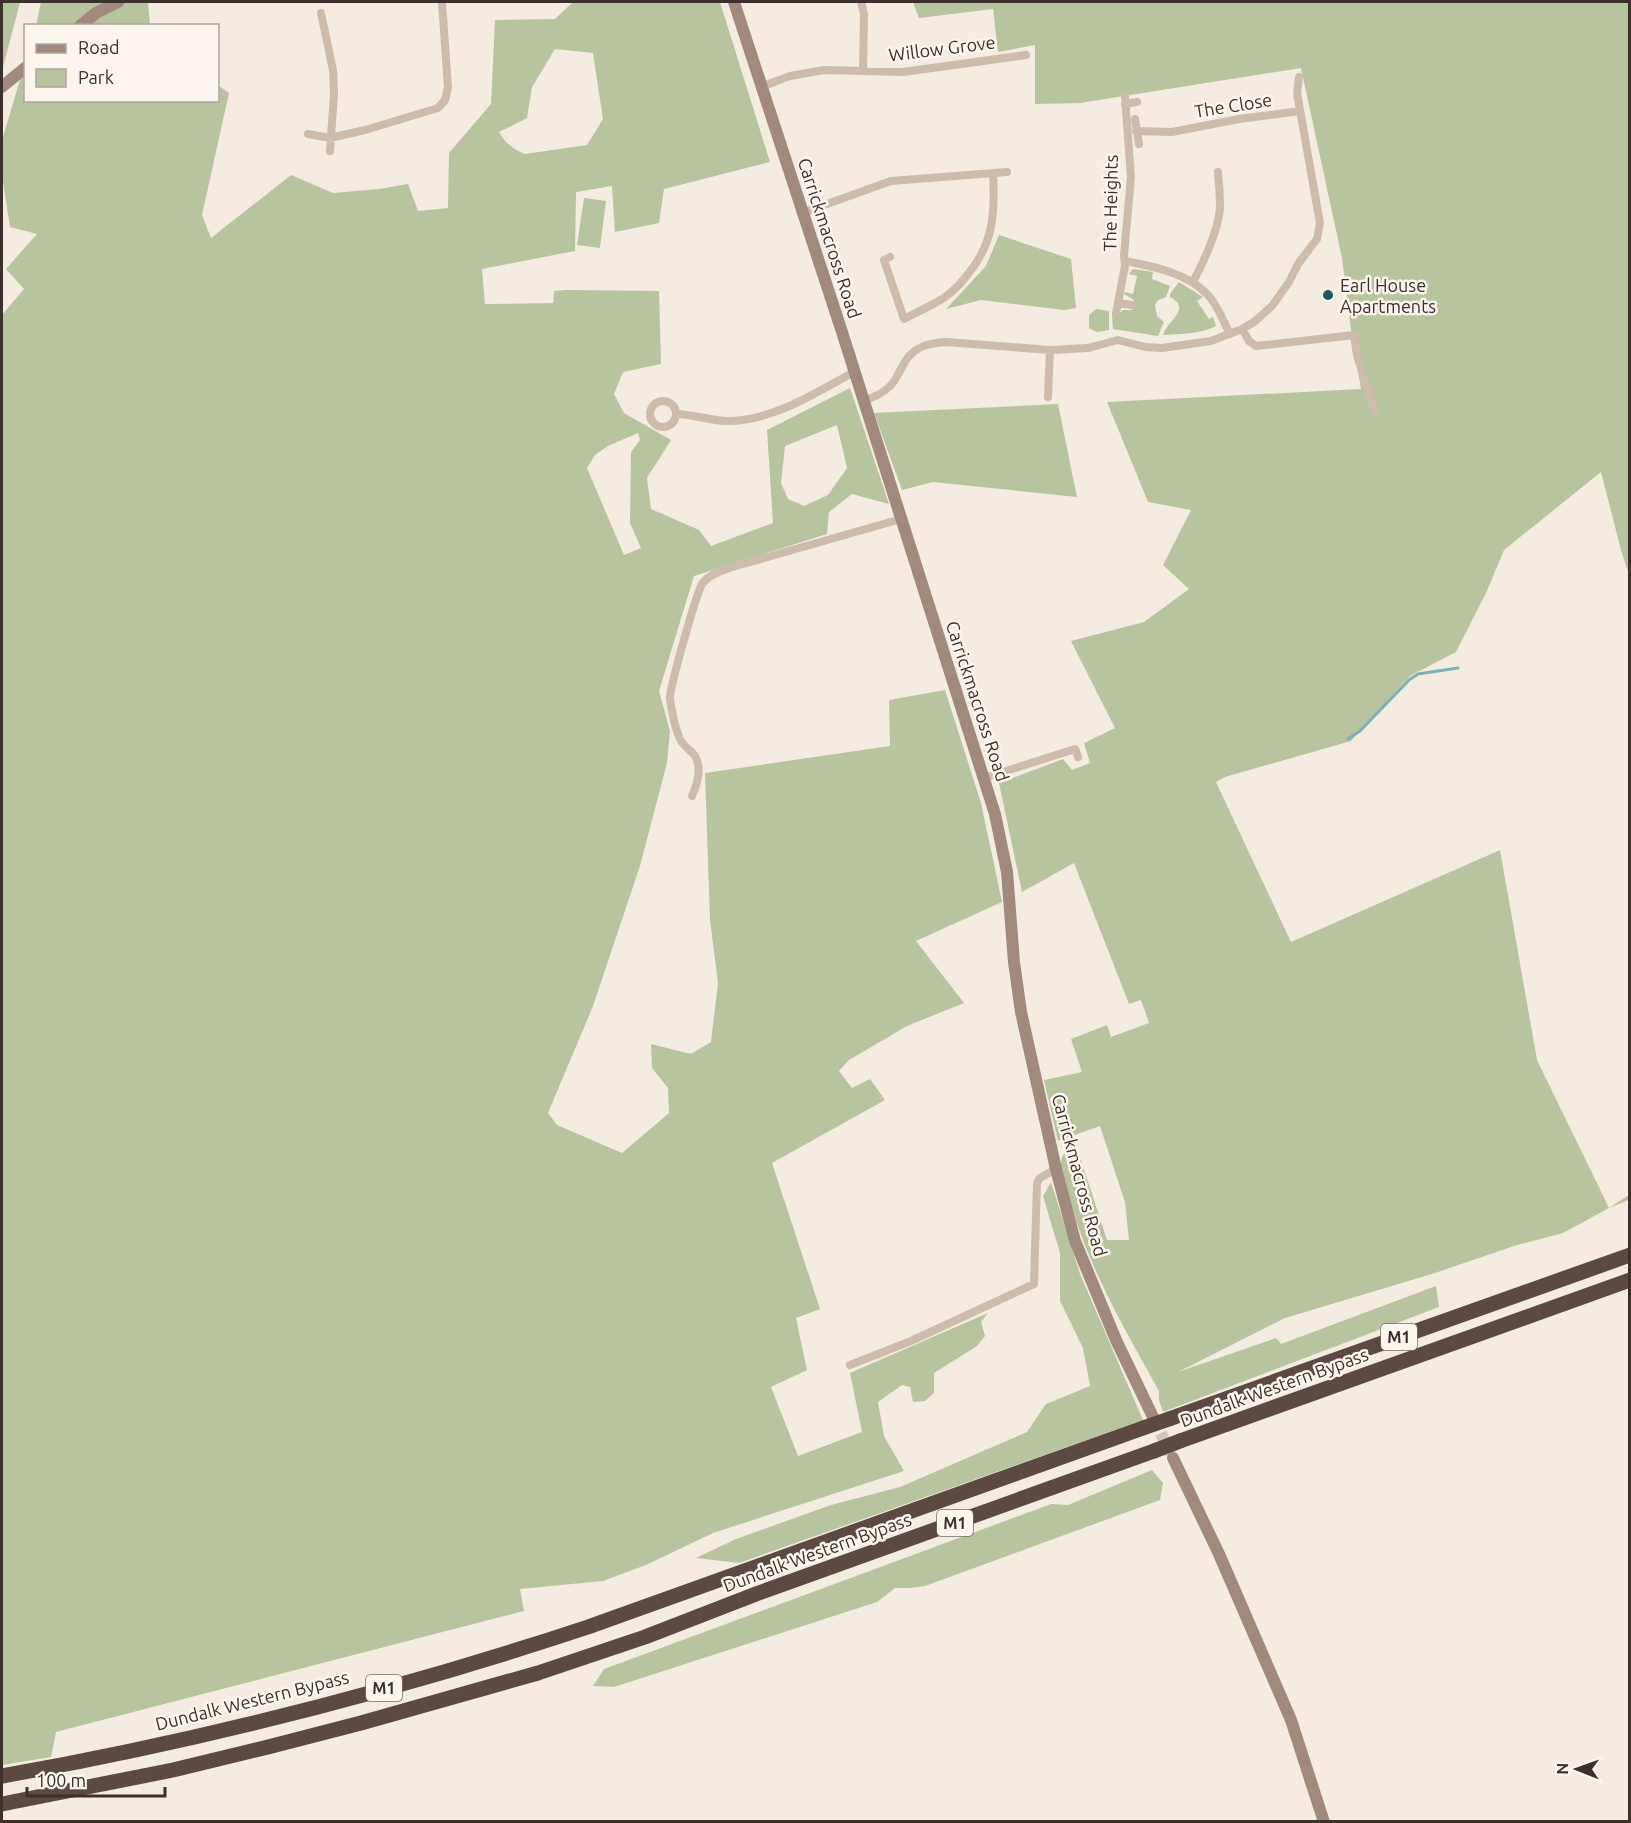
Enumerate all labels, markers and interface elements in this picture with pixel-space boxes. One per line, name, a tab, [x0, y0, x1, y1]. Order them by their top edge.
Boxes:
legend	[24, 24, 219, 102]
street label: Willow Grove	[888, 32, 996, 64]
text: Road	[78, 37, 120, 57]
text: Park	[78, 67, 114, 87]
street label: The Close	[1193, 89, 1273, 121]
street label: The Heights	[1099, 154, 1121, 252]
street label: Carrickmacross Road	[795, 155, 865, 321]
place label: Earl House Apartments	[1340, 275, 1436, 316]
marker: Earl House Apartments	[1321, 288, 1335, 302]
street label: Carrickmacross Road	[943, 618, 1013, 784]
street label: Carrickmacross Road	[1049, 1092, 1111, 1258]
road number: M1	[1381, 1324, 1417, 1350]
street label: Dundalk Western Bypass	[1177, 1344, 1371, 1430]
street label: Dundalk Western Bypass	[720, 1509, 914, 1595]
road number: M1	[937, 1510, 973, 1536]
street label: Dundalk Western Bypass	[153, 1666, 351, 1734]
road number: M1	[366, 1675, 402, 1701]
north arrow	[1547, 1739, 1607, 1799]
scale bar	[27, 1760, 165, 1798]
text: N	[1553, 1763, 1571, 1775]
text: 100 m	[36, 1770, 86, 1790]

